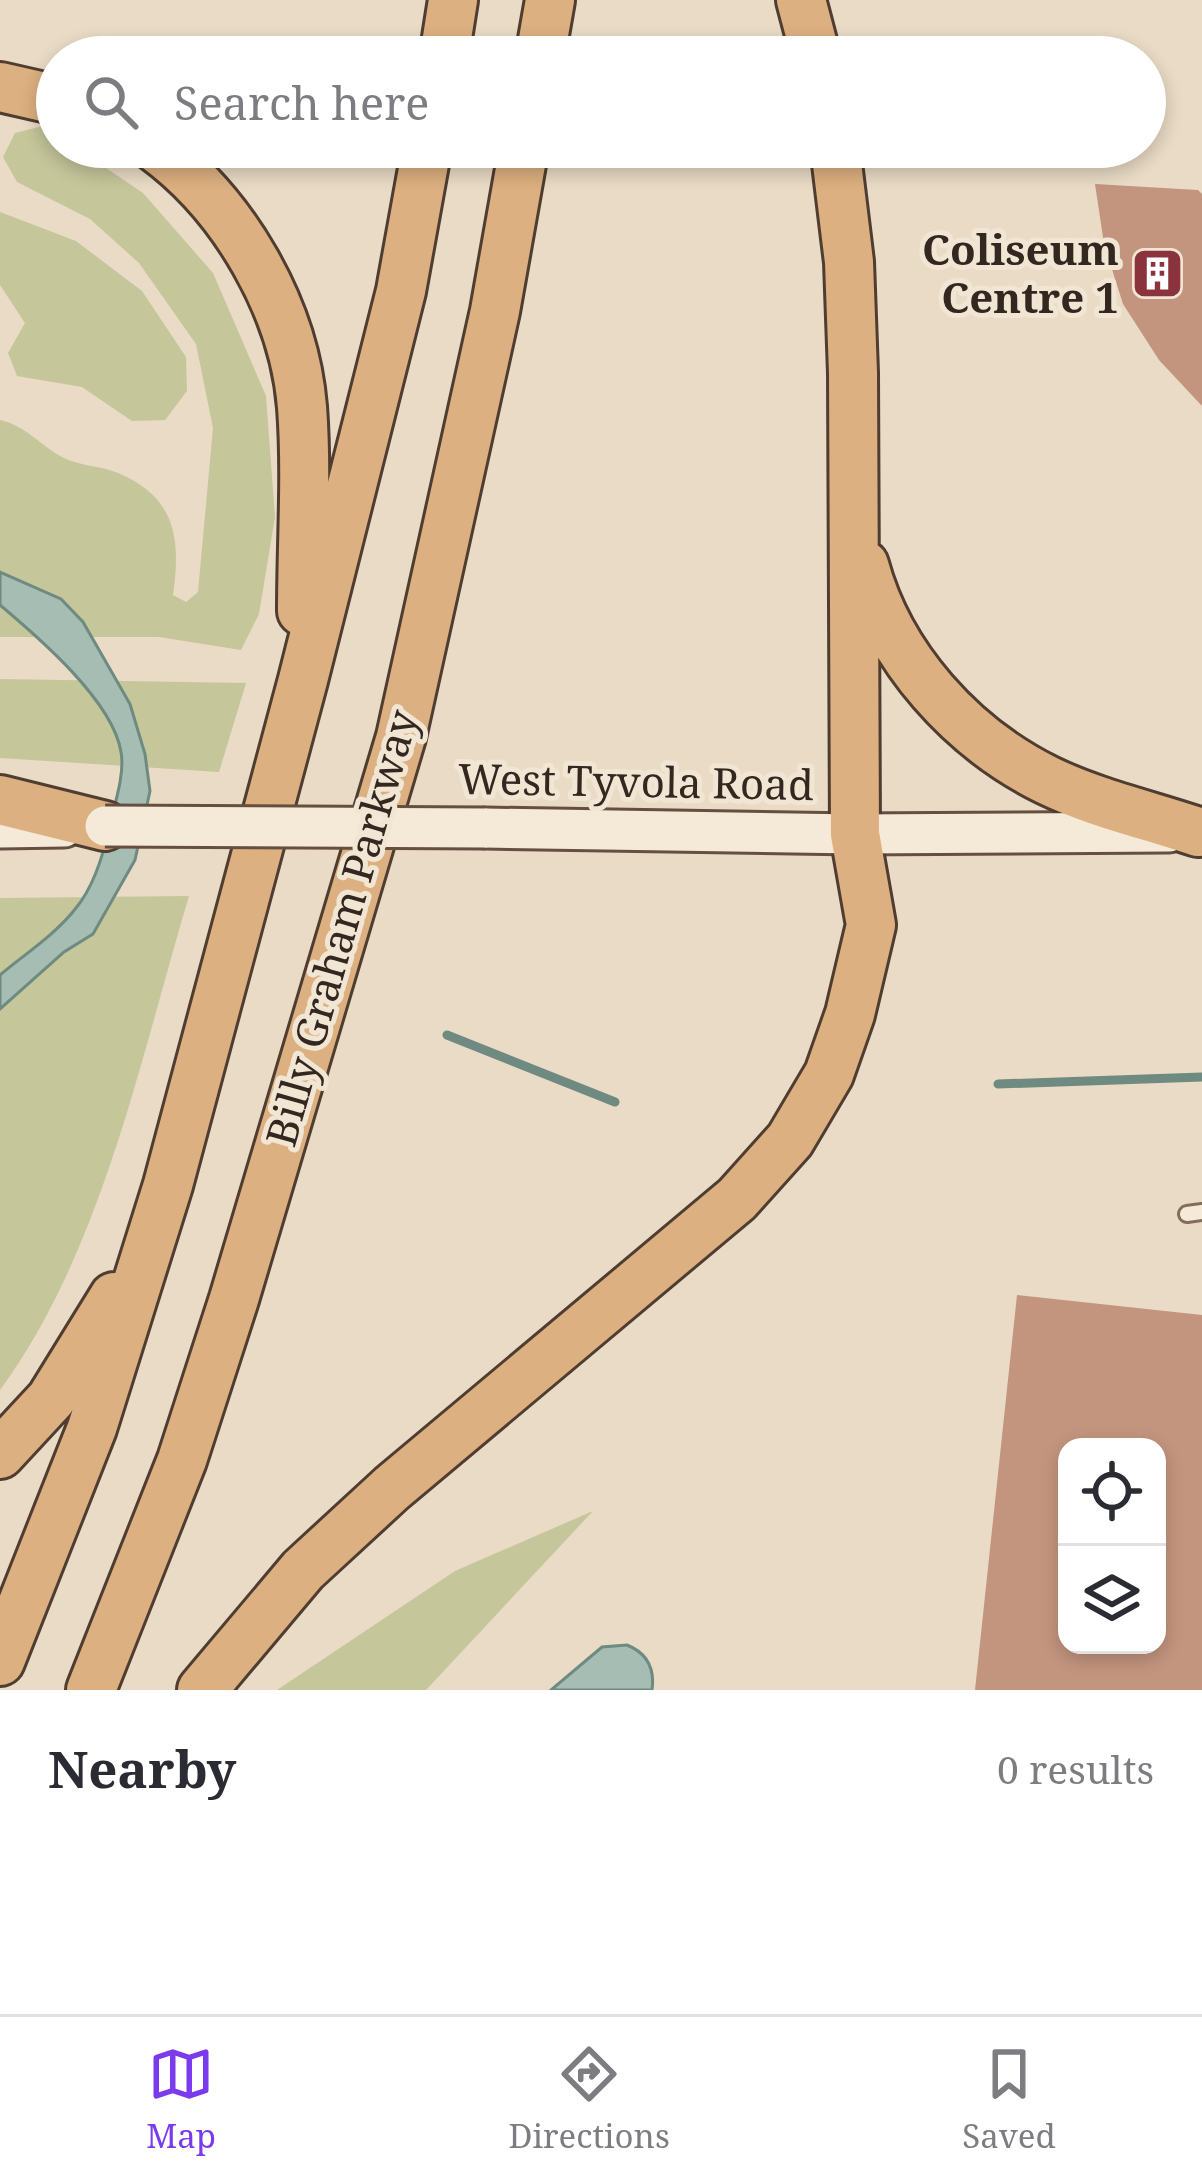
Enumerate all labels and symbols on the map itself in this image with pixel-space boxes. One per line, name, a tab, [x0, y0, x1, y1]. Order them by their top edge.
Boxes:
place label: Coliseum Centre 1	[922, 220, 1119, 325]
building icon: Coliseum Centre 1	[1130, 246, 1186, 302]
street label: Billy Graham Parkway	[251, 703, 430, 1152]
street label: West Tyvola Road	[458, 749, 814, 812]

